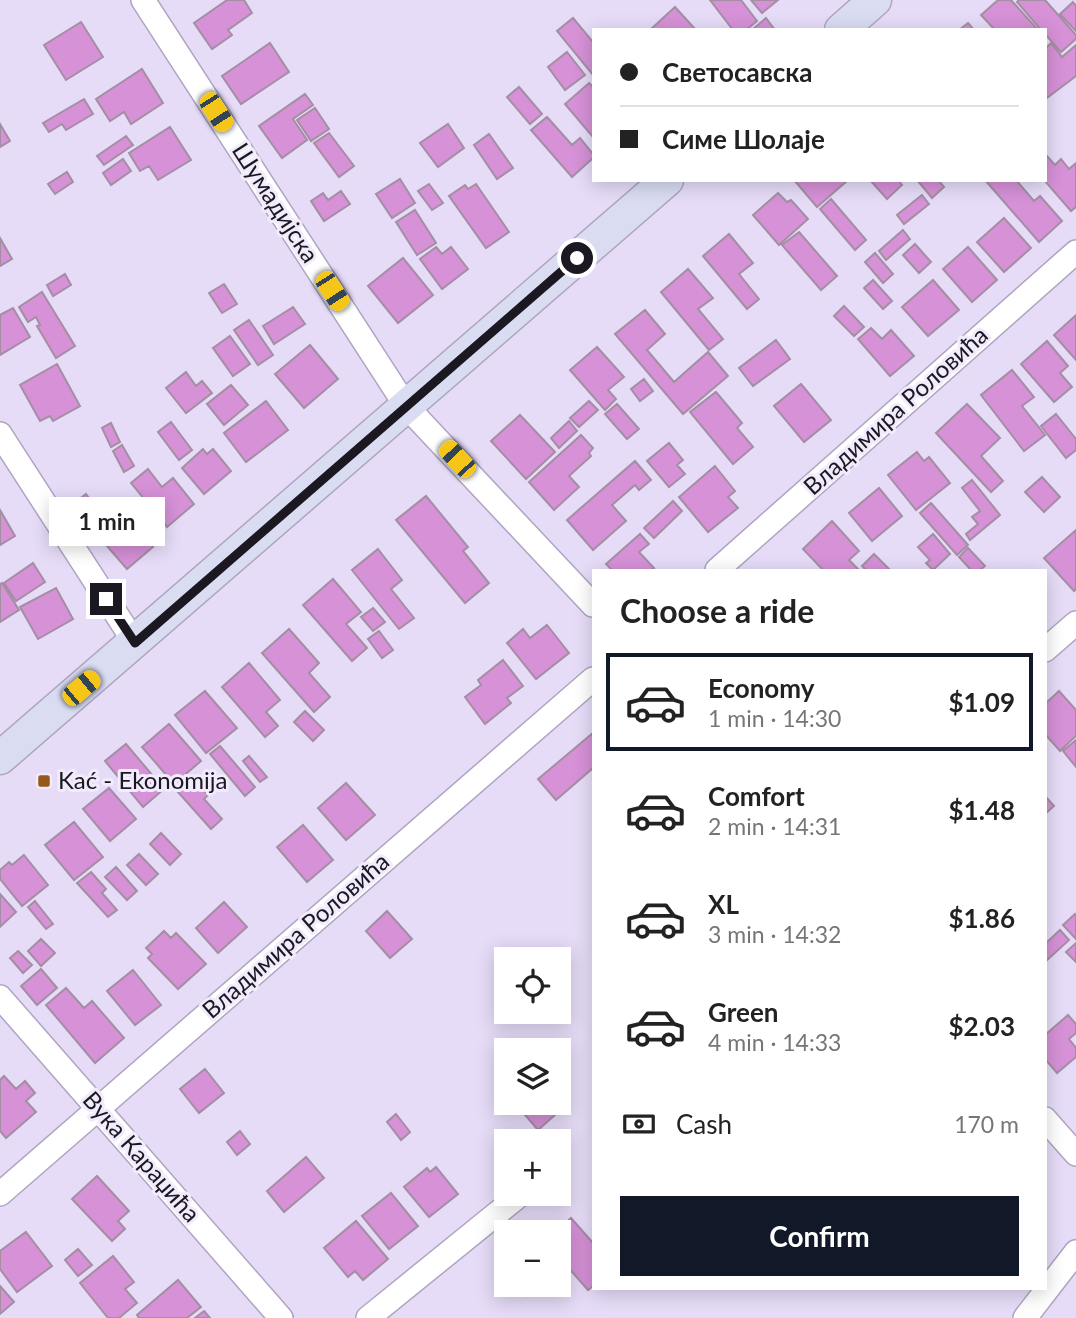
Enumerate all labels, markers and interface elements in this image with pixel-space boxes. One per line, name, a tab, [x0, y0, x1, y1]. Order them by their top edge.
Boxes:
text: Светосавска	[662, 56, 813, 88]
car	[196, 89, 237, 135]
text: Симе Шолаје	[662, 123, 825, 155]
street label: Шумадијска	[227, 137, 326, 268]
route start	[561, 242, 593, 274]
car	[312, 268, 353, 314]
street label: Владимира Роловића	[797, 320, 993, 500]
car	[435, 436, 480, 482]
callout: 1 min	[48, 498, 164, 546]
text: 1 min	[78, 507, 136, 535]
route end	[90, 583, 122, 615]
text: Choose a ride	[620, 591, 814, 630]
car	[59, 666, 104, 710]
icon: car	[624, 671, 687, 734]
text: Economy	[708, 672, 814, 704]
text: $1.09	[949, 686, 1015, 718]
text: 1 min · 14:30	[708, 704, 841, 732]
place label: Kać - Ekonomija	[58, 765, 227, 794]
marker: Kać - Ekonomija	[36, 773, 52, 789]
icon: car	[624, 779, 687, 842]
text: Comfort	[708, 780, 805, 812]
text: $1.48	[949, 794, 1015, 826]
text: 2 min · 14:31	[708, 812, 841, 840]
street label: Владимира Роловића	[196, 846, 394, 1024]
icon: car	[624, 887, 687, 950]
text: XL	[708, 888, 739, 920]
text: $1.86	[949, 902, 1015, 934]
text: 3 min · 14:32	[708, 920, 841, 948]
map controls	[494, 947, 571, 1297]
button: locate	[494, 947, 571, 1024]
icon: car	[624, 995, 687, 1058]
text: Green	[708, 996, 778, 1028]
text: $2.03	[949, 1010, 1015, 1042]
text: 4 min · 14:33	[708, 1028, 841, 1056]
button: layers	[494, 1038, 571, 1115]
street label: Вука Караџића	[77, 1085, 207, 1227]
icon: cash	[620, 1105, 658, 1143]
text: Cash	[676, 1108, 732, 1140]
text: 170 m	[954, 1110, 1019, 1138]
button: +	[494, 1129, 571, 1206]
button: Confirm	[620, 1196, 1019, 1276]
button: −	[494, 1220, 571, 1297]

